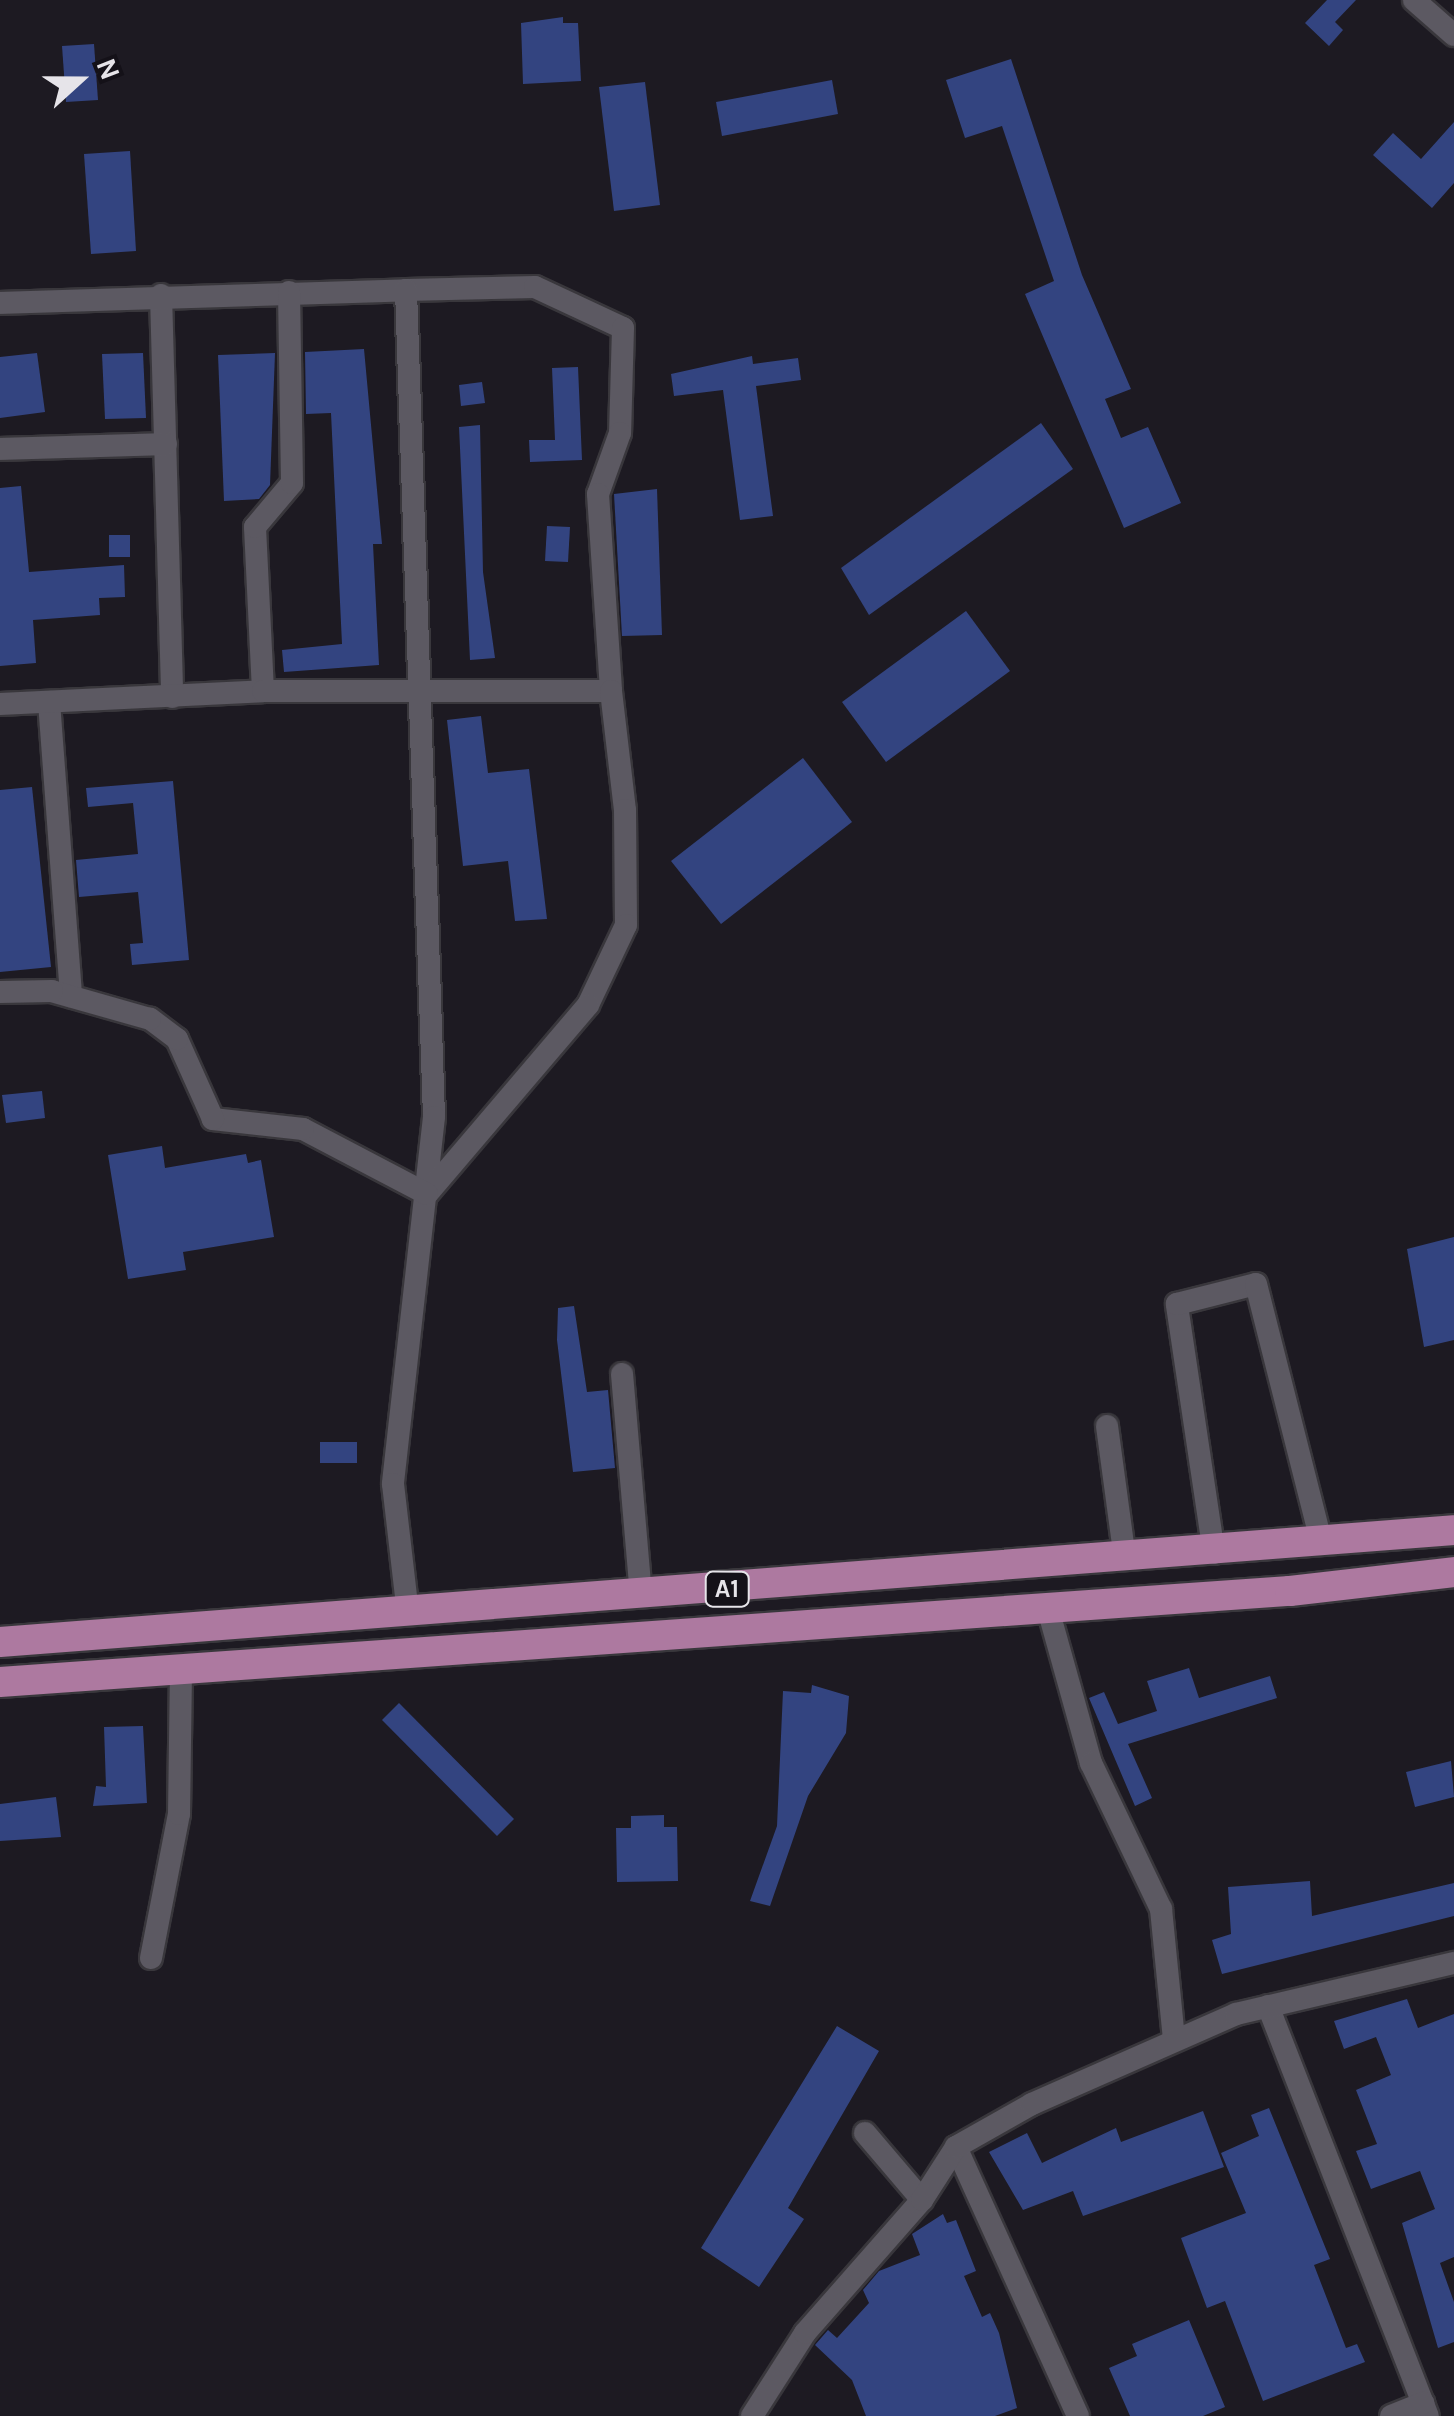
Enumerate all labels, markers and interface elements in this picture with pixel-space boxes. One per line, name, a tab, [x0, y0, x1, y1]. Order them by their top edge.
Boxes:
north arrow	[30, 30, 130, 130]
text: N	[89, 54, 127, 84]
road number: A1	[704, 1569, 750, 1609]

